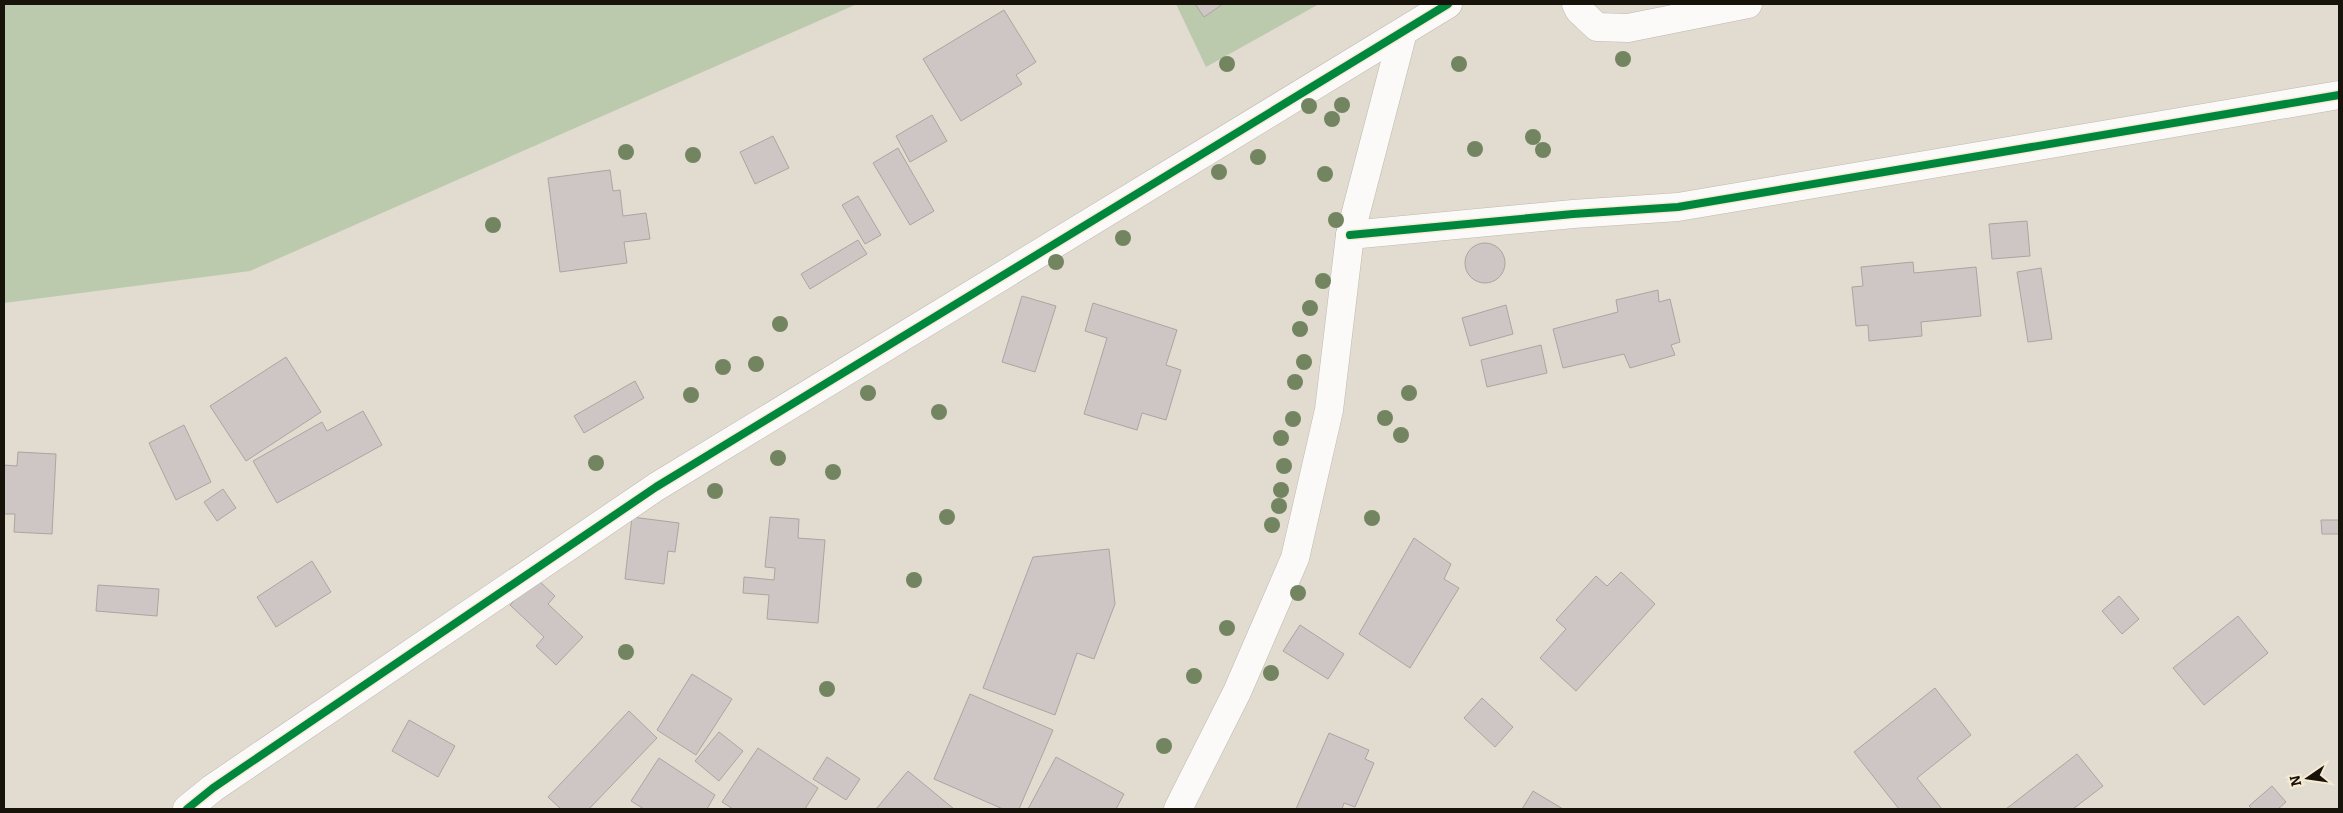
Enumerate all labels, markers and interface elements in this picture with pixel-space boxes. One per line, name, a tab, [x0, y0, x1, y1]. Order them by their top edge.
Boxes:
north arrow	[2283, 753, 2333, 803]
text: N	[2286, 773, 2305, 788]

